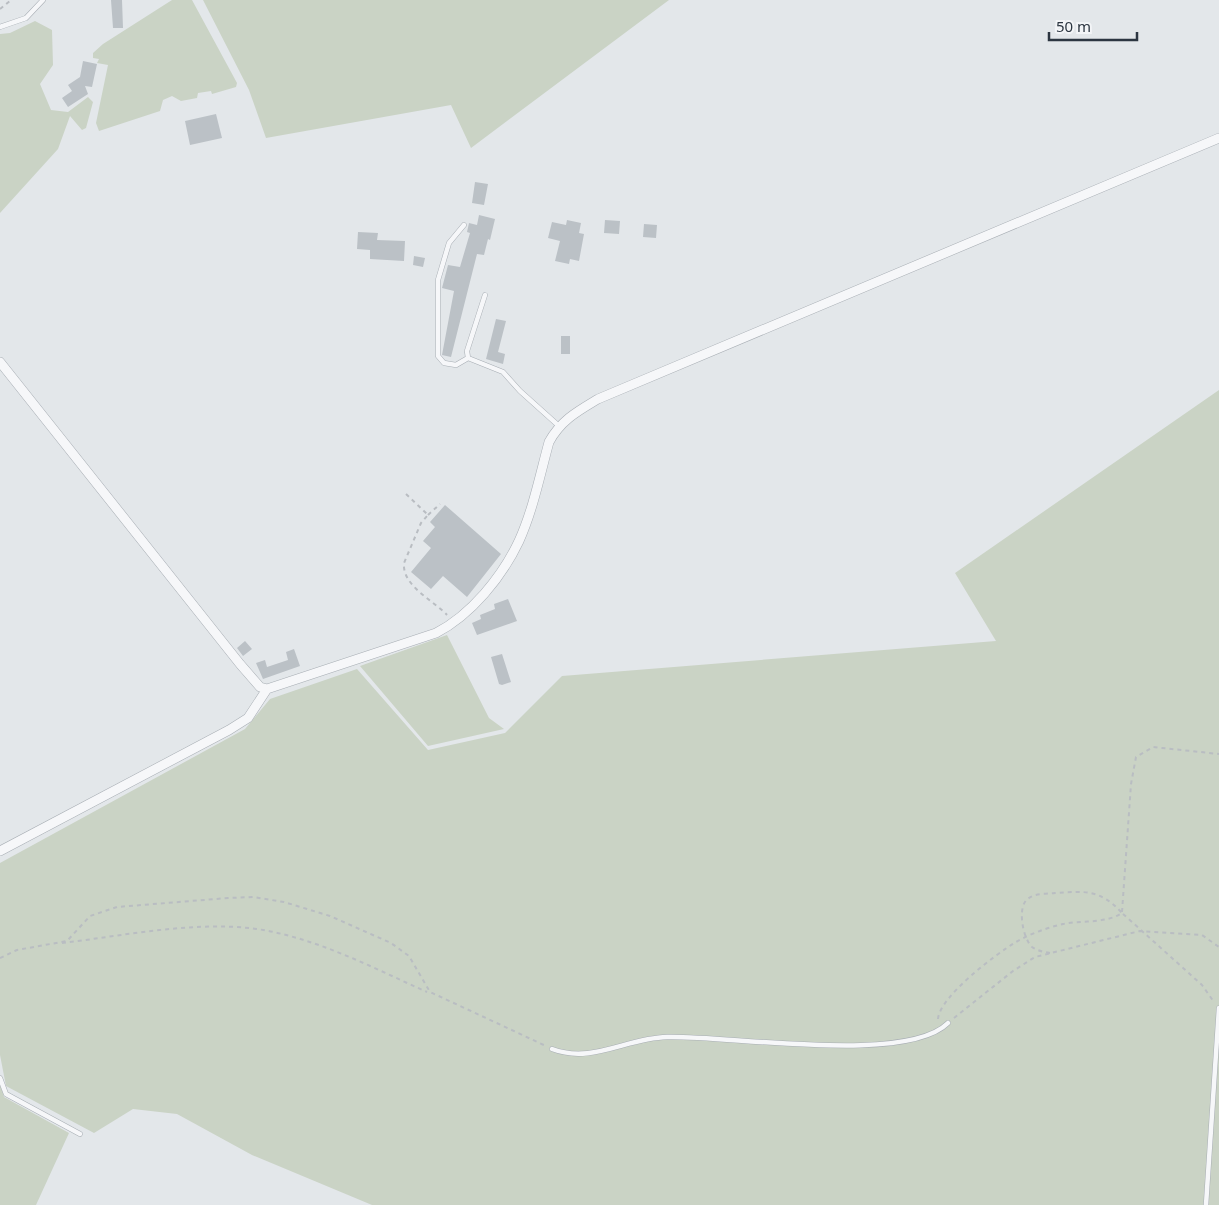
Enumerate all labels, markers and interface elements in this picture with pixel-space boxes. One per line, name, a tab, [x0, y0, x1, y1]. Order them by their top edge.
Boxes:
scale bar	[1049, 10, 1136, 42]
text: 50 m	[1056, 16, 1091, 36]

